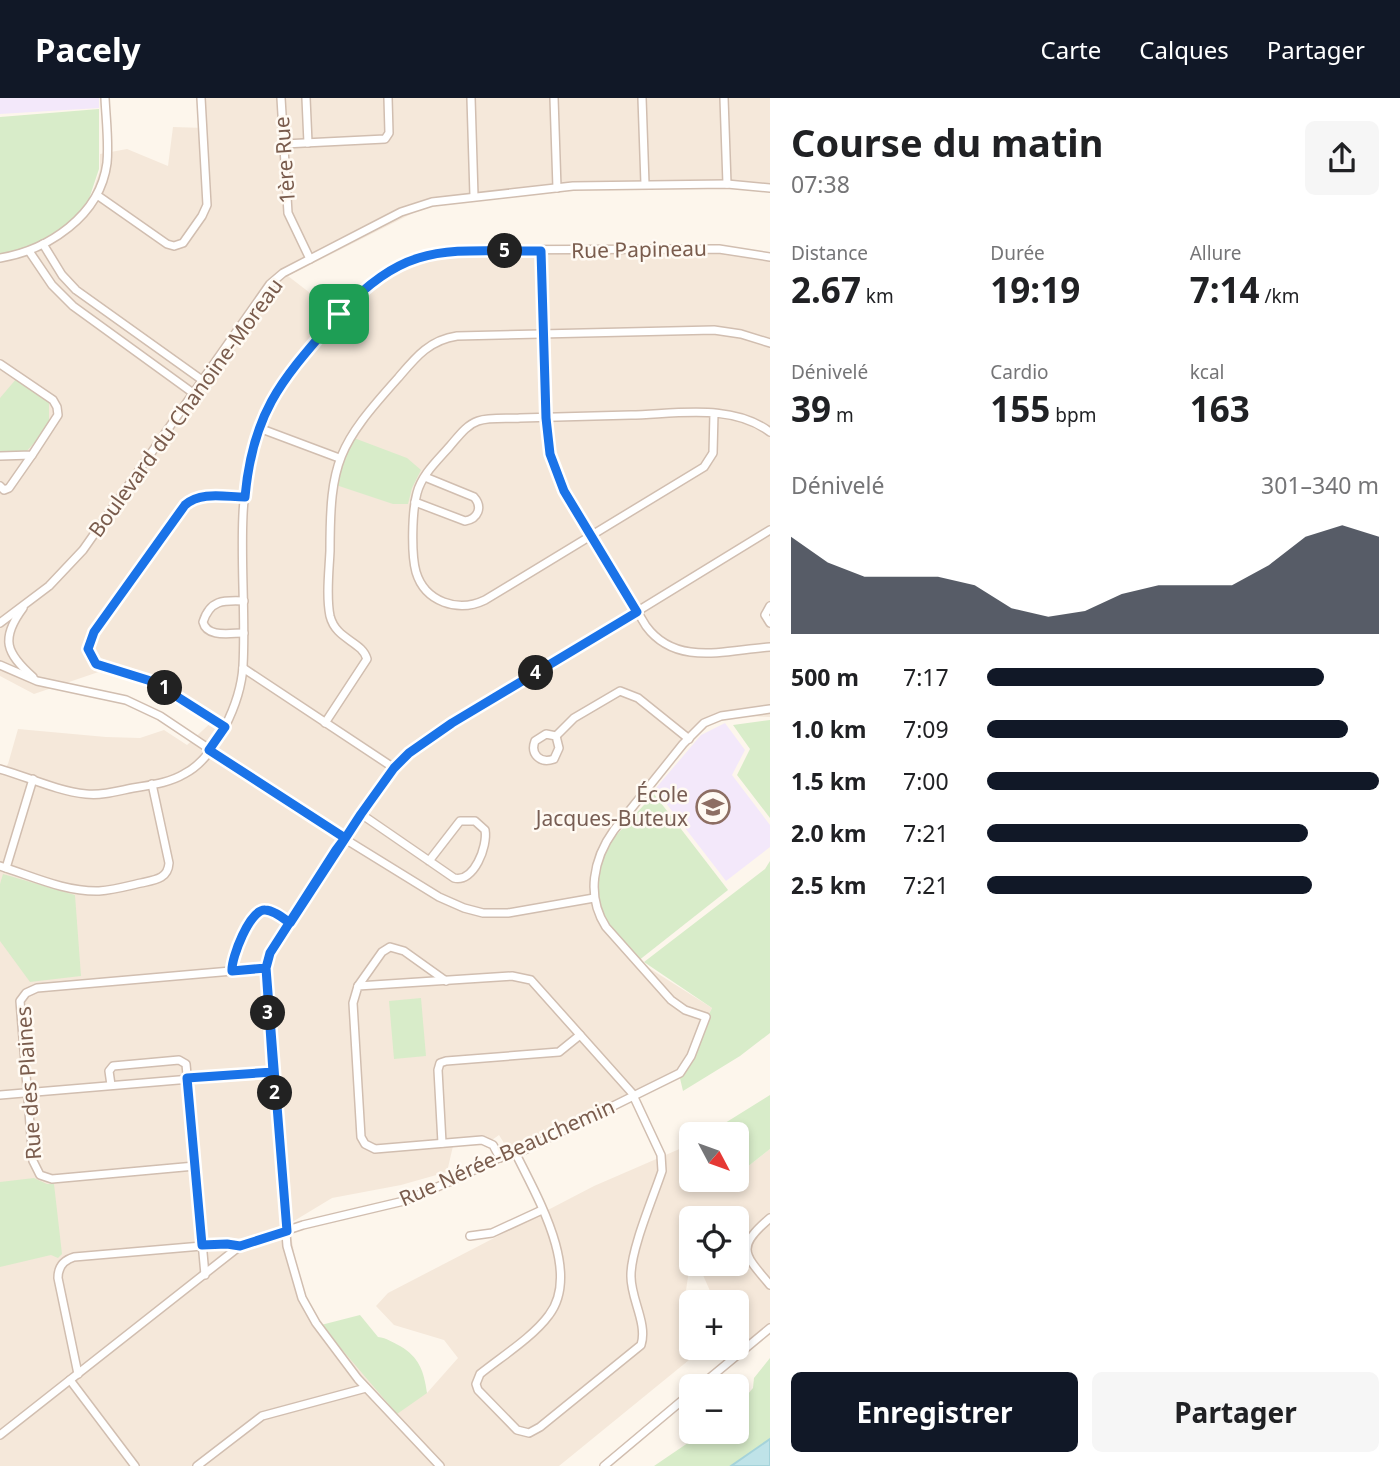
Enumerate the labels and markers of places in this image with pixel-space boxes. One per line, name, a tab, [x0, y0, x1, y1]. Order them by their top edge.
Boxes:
pin: 5	[488, 234, 522, 268]
pin	[309, 284, 369, 344]
pin: 4	[518, 656, 554, 690]
pin: 1	[148, 670, 182, 706]
place label: École Jacques-Buteux	[534, 780, 688, 832]
school or university icon: École Jacques-Buteux	[694, 788, 732, 826]
pin: 3	[250, 996, 286, 1030]
pin: 2	[258, 1076, 292, 1110]

